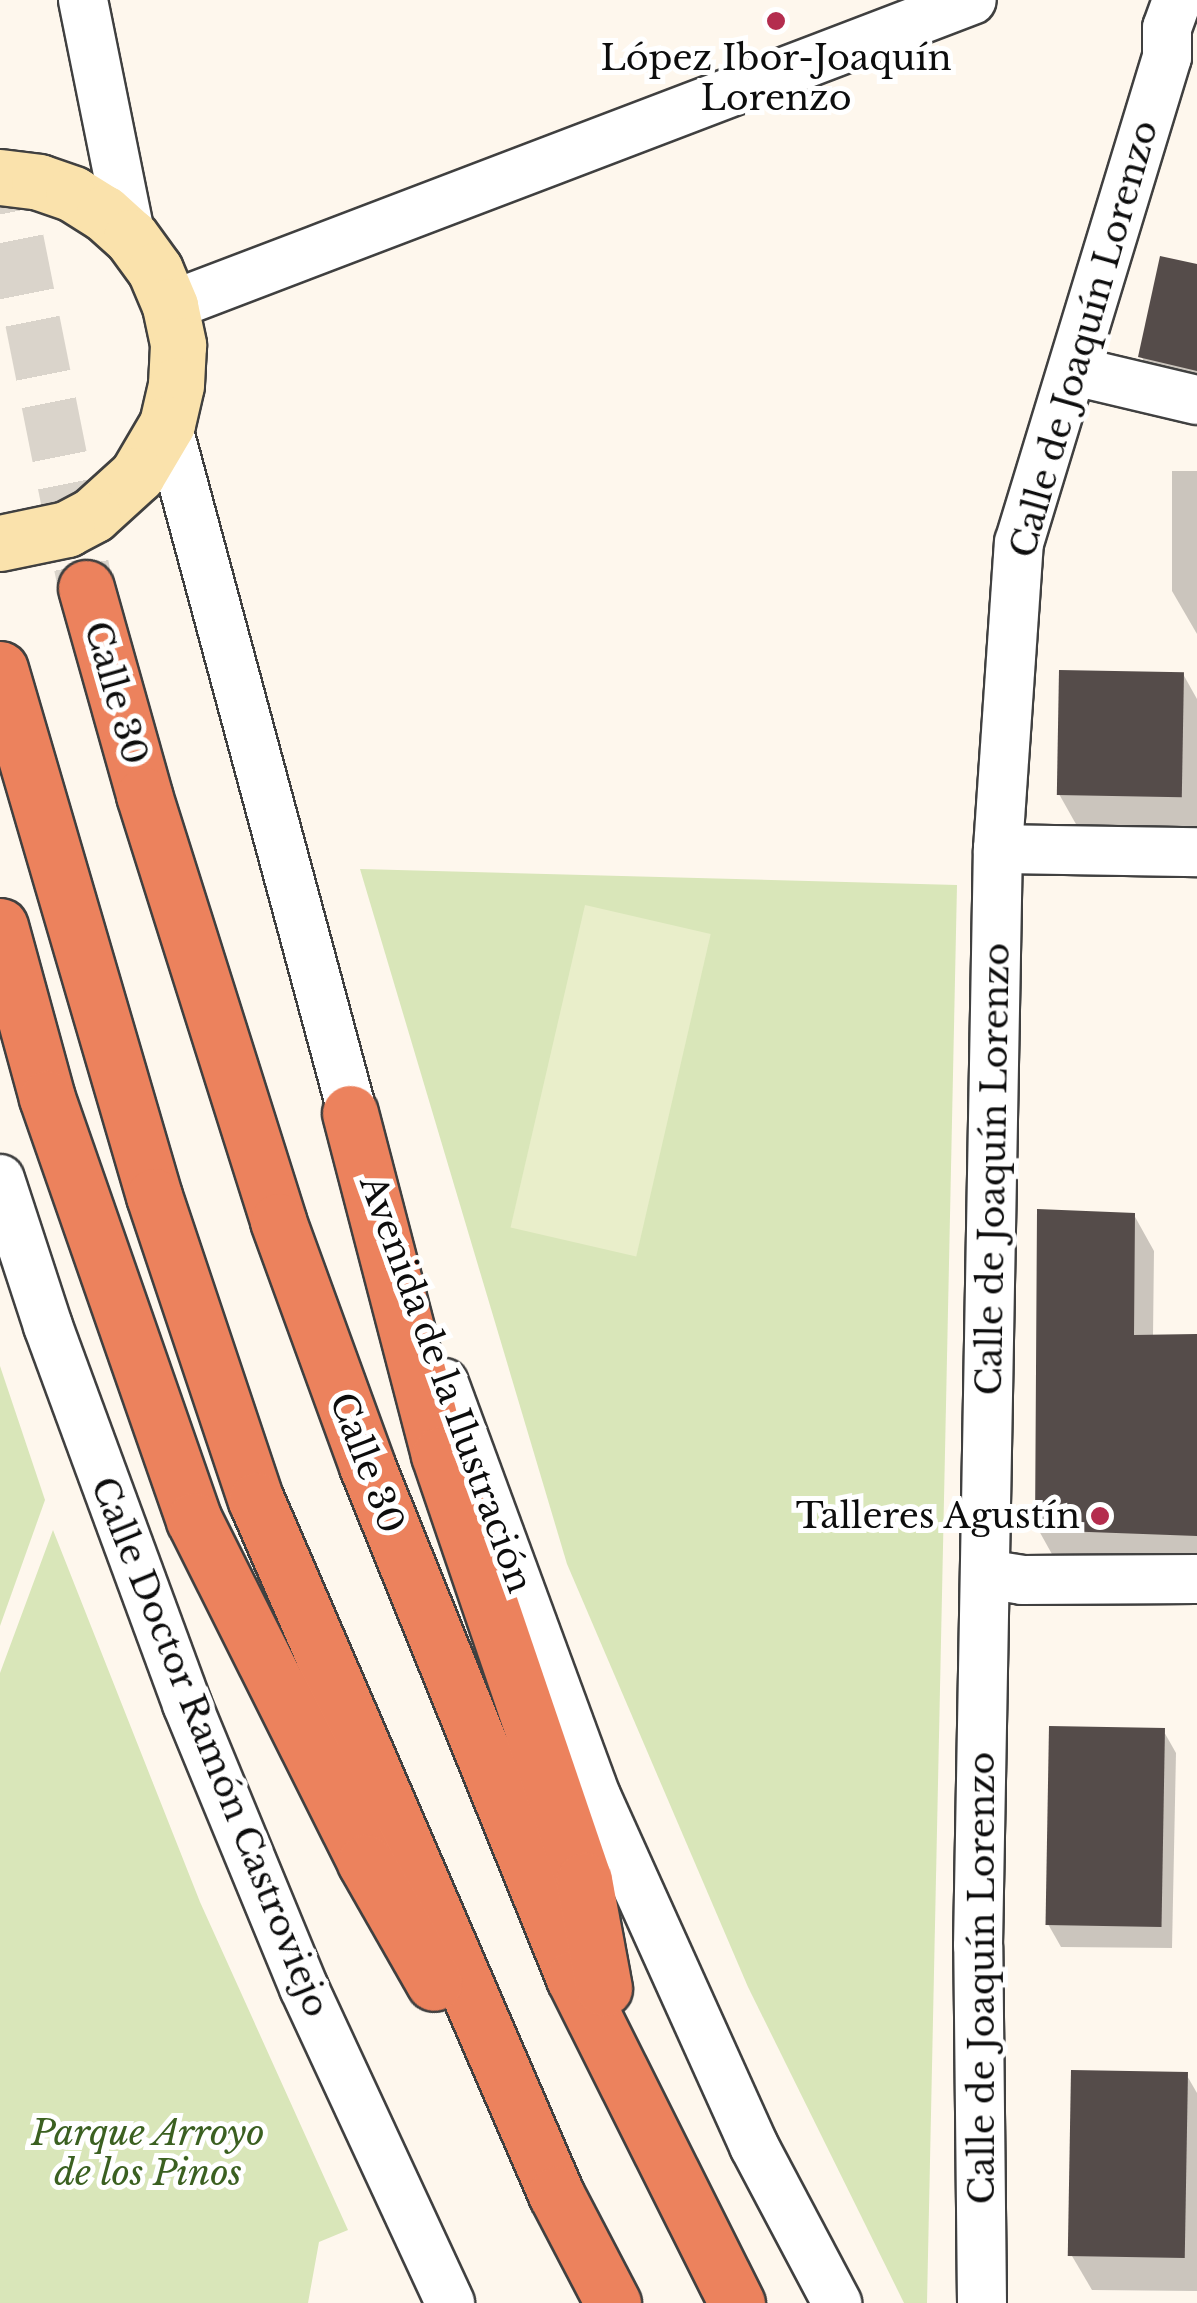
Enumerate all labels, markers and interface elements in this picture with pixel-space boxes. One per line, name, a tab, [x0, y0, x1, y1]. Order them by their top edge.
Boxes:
marker: López Ibor-Joaquín Lorenzo	[765, 10, 787, 32]
place label: López Ibor-Joaquín Lorenzo	[600, 37, 952, 119]
street label: Calle de Joaquín Lorenzo	[1001, 116, 1167, 562]
street label: Calle 30	[76, 617, 156, 769]
street label: Calle de Joaquín Lorenzo	[968, 942, 1018, 1396]
street label: Avenida de la Ilustración	[351, 1169, 541, 1599]
street label: Calle 30	[321, 1387, 413, 1539]
street label: Calle Doctor Ramón Castroviejo	[82, 1471, 338, 2023]
place label: Talleres Agustín	[794, 1495, 1080, 1537]
marker: Talleres Agustín	[1089, 1505, 1111, 1527]
street label: Calle de Joaquín Lorenzo	[961, 1752, 1003, 2204]
park label: Parque Arroyo de los Pinos	[31, 2112, 265, 2194]

